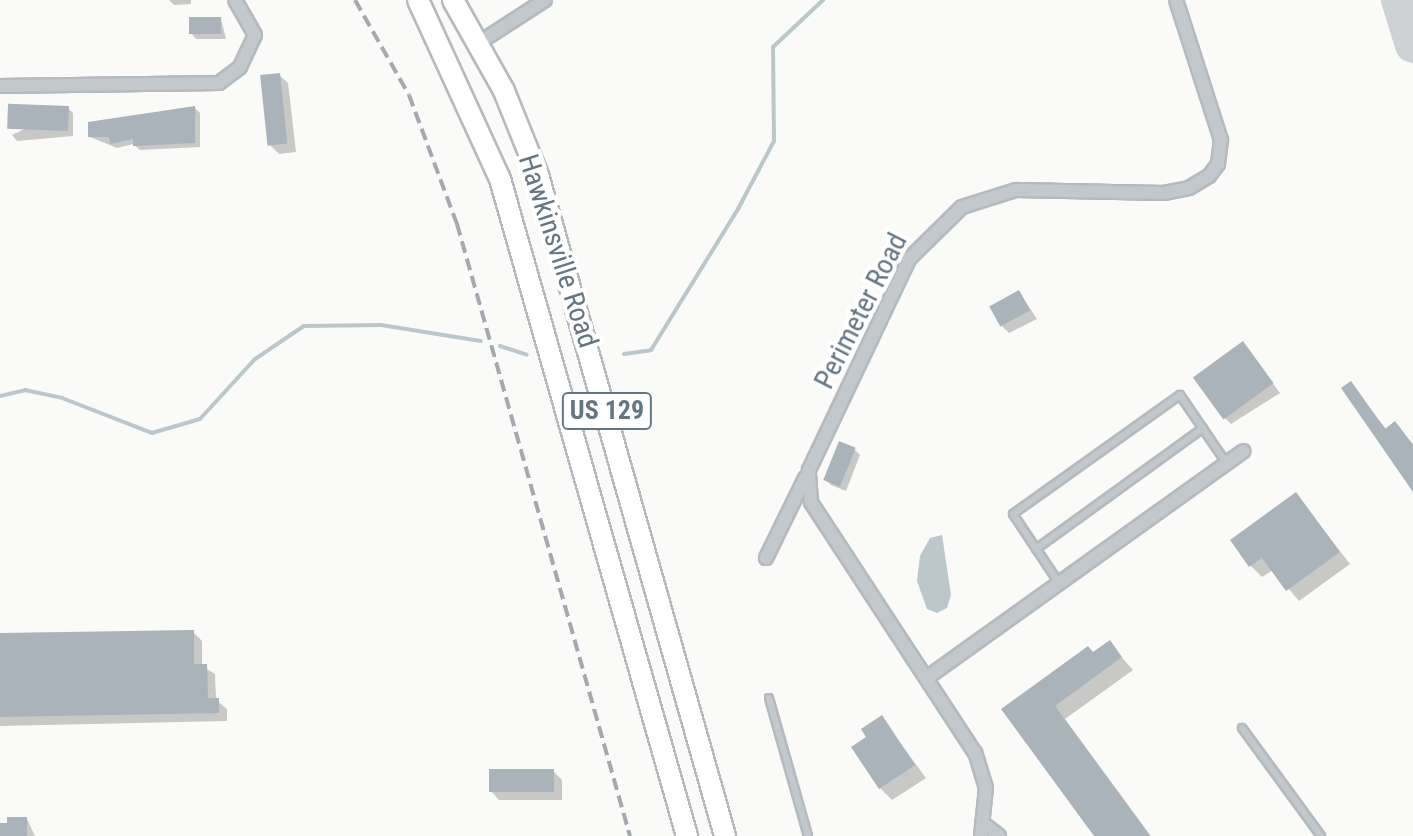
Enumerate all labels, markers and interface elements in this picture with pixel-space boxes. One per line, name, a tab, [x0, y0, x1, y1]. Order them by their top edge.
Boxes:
street label: Hawkinsville Road	[511, 150, 605, 352]
street label: Perimeter Road	[807, 228, 915, 394]
road number: US 129	[561, 389, 653, 433]

